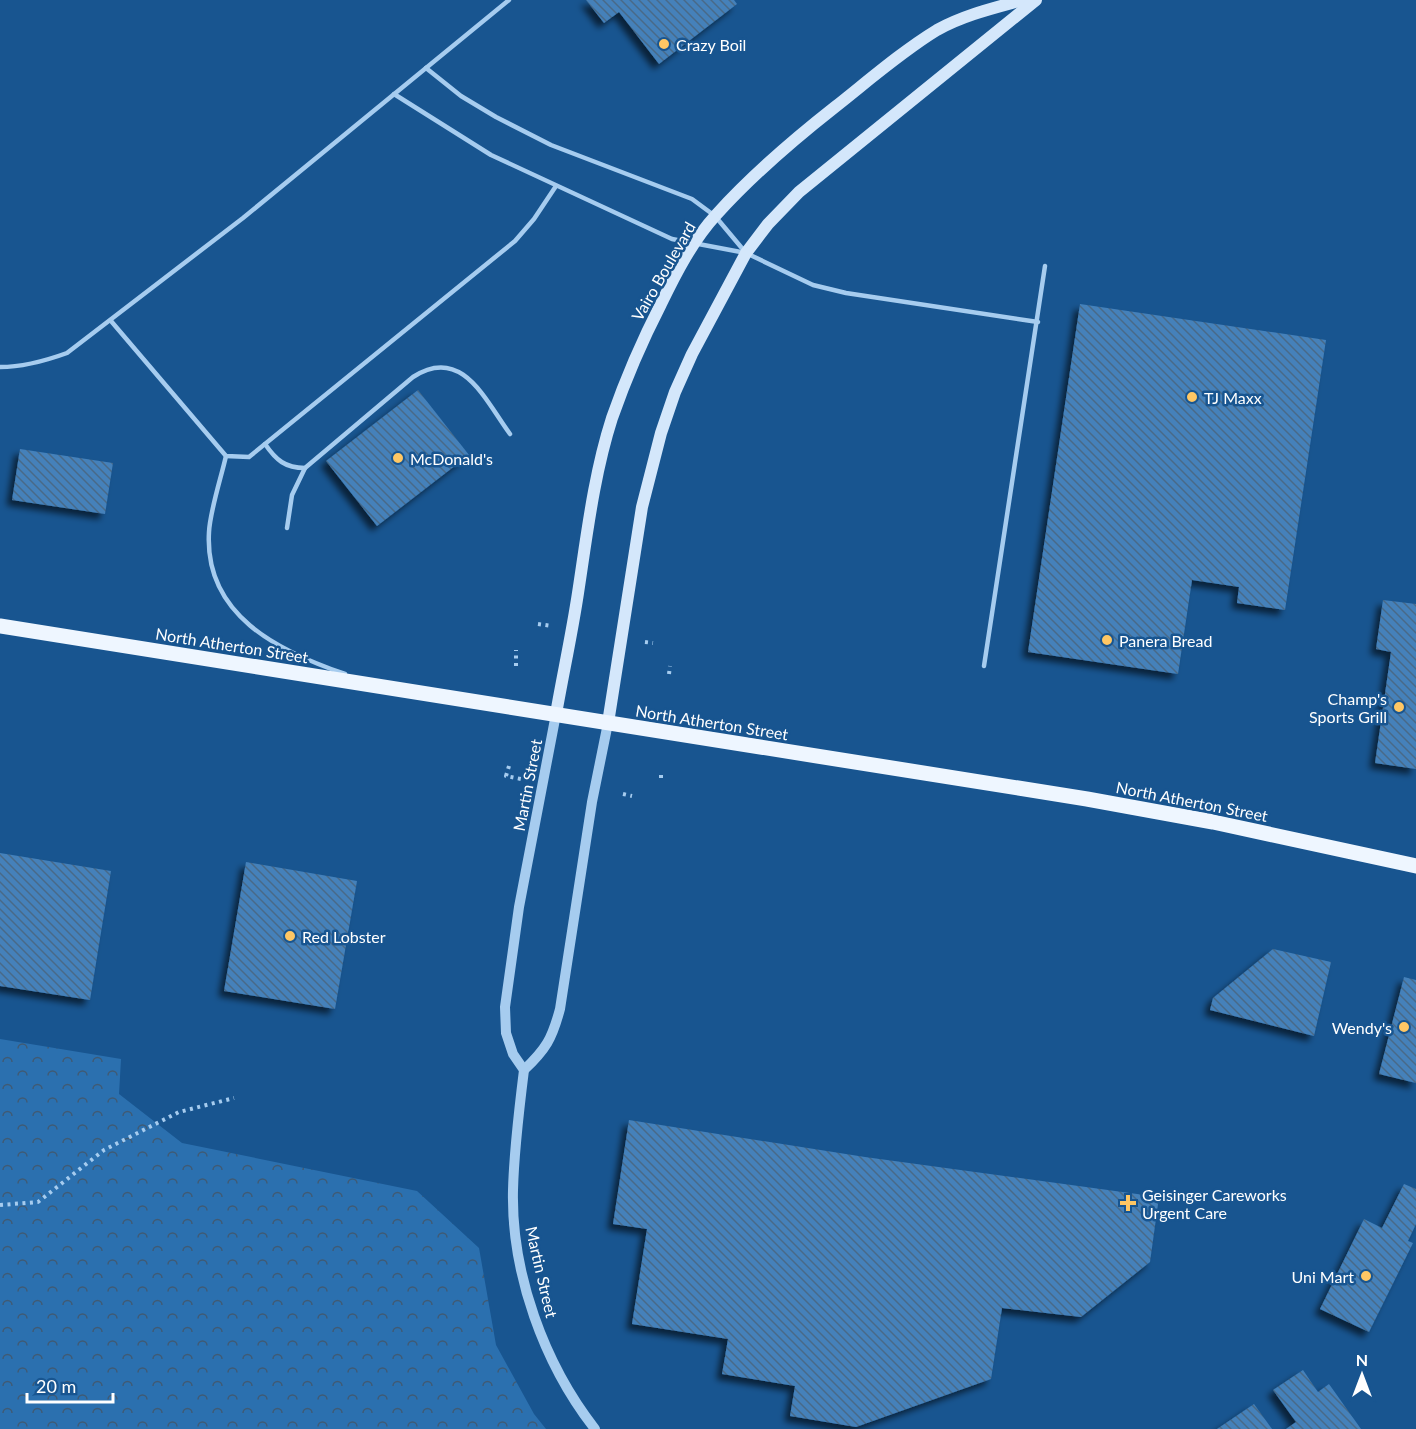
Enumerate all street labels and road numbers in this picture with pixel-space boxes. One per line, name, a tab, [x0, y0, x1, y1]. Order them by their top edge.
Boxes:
street label: Vairo Boulevard	[627, 218, 699, 324]
street label: North Atherton Street	[154, 624, 310, 666]
street label: North Atherton Street	[634, 701, 790, 743]
street label: Martin Street	[509, 737, 545, 833]
street label: North Atherton Street	[1114, 777, 1270, 825]
street label: Martin Street	[522, 1224, 562, 1320]

